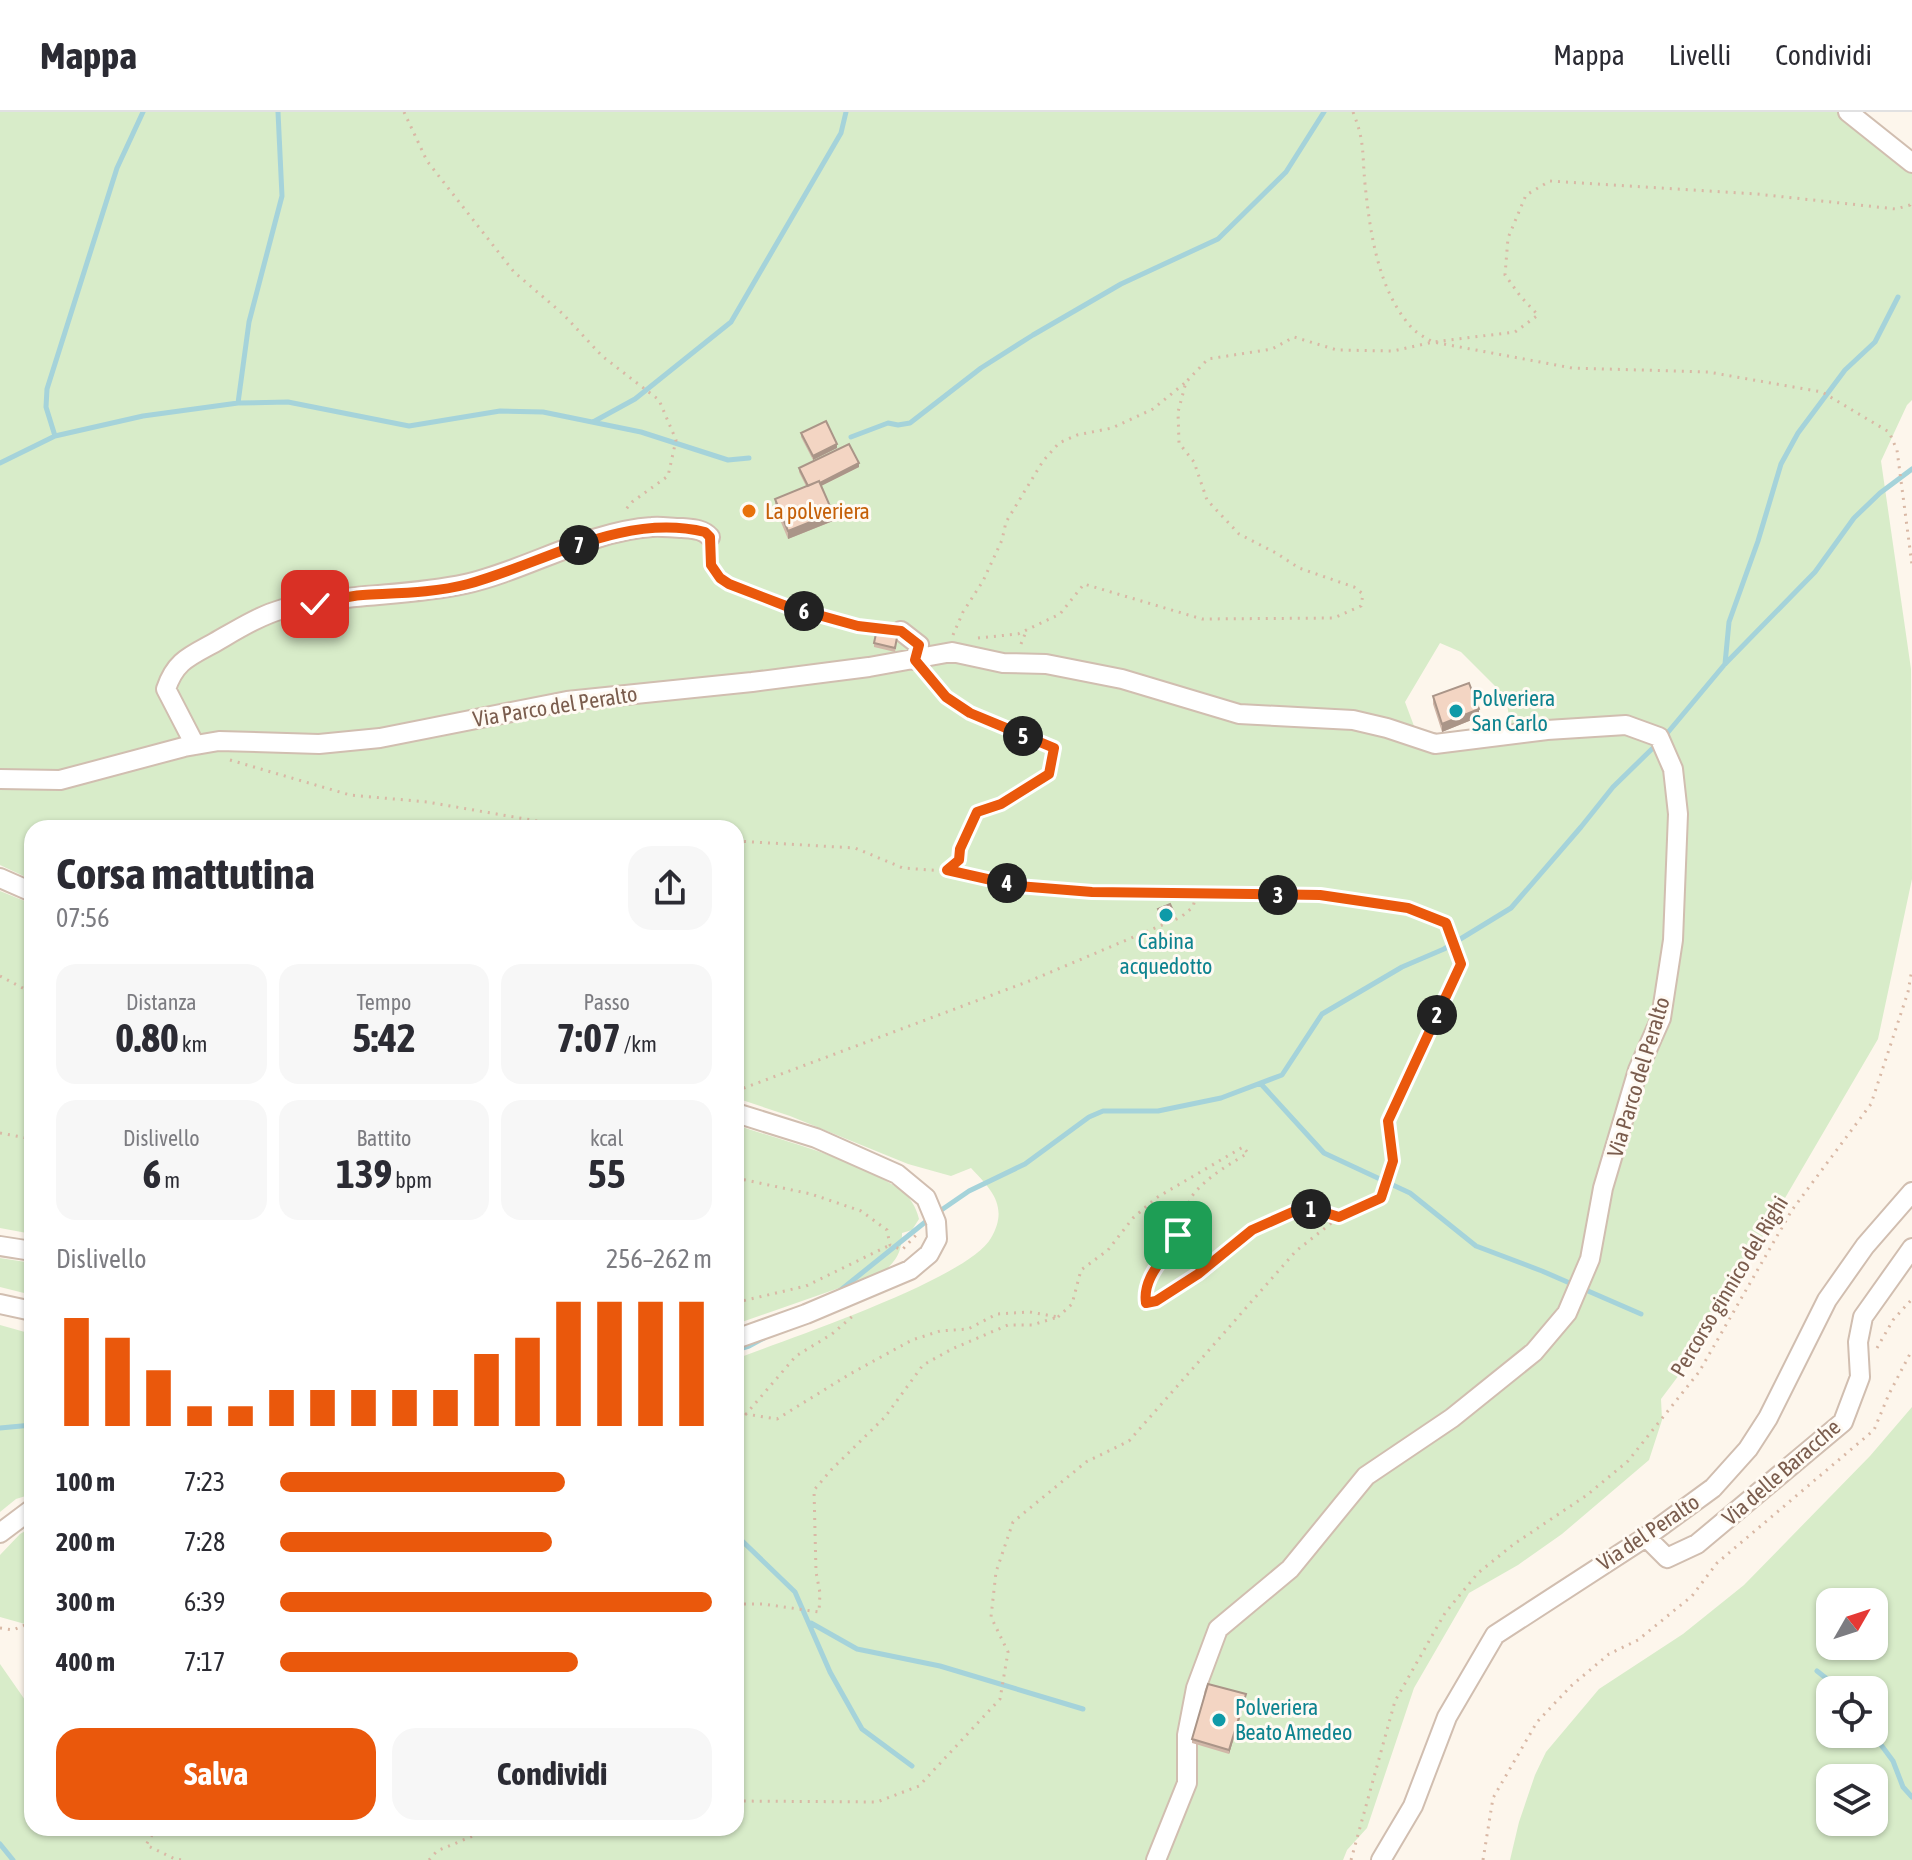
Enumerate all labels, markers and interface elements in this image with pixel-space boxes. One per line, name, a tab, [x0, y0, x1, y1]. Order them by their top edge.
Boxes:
text: Mappa	[40, 34, 137, 77]
text: Mappa	[1553, 39, 1625, 71]
text: Livelli	[1669, 39, 1731, 71]
text: Condividi	[1775, 39, 1872, 71]
place label: La polveriera	[765, 498, 870, 524]
marker: La polveriera	[740, 502, 758, 520]
pin: 7	[559, 525, 599, 565]
text: 7	[574, 532, 584, 558]
pin	[281, 570, 349, 638]
icon: check	[293, 582, 337, 626]
pin: 6	[784, 591, 824, 631]
text: 6	[799, 598, 809, 624]
street label: Via Parco del Peralto	[471, 680, 639, 732]
place label: Polveriera San Carlo	[1472, 685, 1555, 736]
marker: Polveriera San Carlo	[1447, 702, 1465, 720]
pin: 5	[1003, 716, 1043, 756]
text: 5	[1018, 723, 1028, 749]
button: share	[628, 846, 712, 930]
text: Corsa mattutina	[56, 848, 315, 898]
pin: 4	[987, 863, 1027, 903]
text: 4	[1002, 870, 1012, 896]
pin: 3	[1258, 875, 1298, 915]
text: 3	[1273, 882, 1283, 908]
text: 07:56	[56, 903, 110, 933]
marker: Cabina acquedotto	[1157, 906, 1175, 924]
place label: Cabina acquedotto	[1120, 928, 1212, 979]
text: Distanza	[126, 989, 197, 1015]
text: Tempo	[357, 989, 411, 1015]
text: Passo	[583, 989, 630, 1015]
street label: Via Parco del Peralto	[1601, 994, 1675, 1160]
pin: 2	[1417, 995, 1457, 1035]
text: 2	[1432, 1002, 1442, 1028]
text: 0.80	[115, 1015, 179, 1060]
text: 5:42	[352, 1015, 416, 1060]
text: 7:07	[557, 1015, 621, 1060]
text: km	[179, 1031, 207, 1057]
text: /km	[621, 1031, 657, 1057]
text: Dislivello	[123, 1125, 200, 1151]
text: Battito	[357, 1125, 411, 1151]
text: kcal	[590, 1125, 623, 1151]
text: 6	[142, 1151, 161, 1196]
text: 139	[336, 1151, 392, 1196]
text: 55	[588, 1151, 625, 1196]
text: m	[161, 1167, 180, 1193]
text: bpm	[392, 1167, 432, 1193]
pin: 1	[1291, 1189, 1331, 1229]
street label: Percorso ginnico del Righi	[1665, 1191, 1793, 1381]
text: 1	[1306, 1196, 1316, 1222]
pin	[1144, 1201, 1212, 1269]
icon: arrive	[1156, 1213, 1200, 1257]
text: Dislivello	[56, 1244, 147, 1274]
text: 256–262 m	[606, 1244, 712, 1274]
street label: Via delle Baracche	[1717, 1414, 1845, 1530]
text: 100 m	[56, 1467, 115, 1497]
text: 7:23	[184, 1467, 225, 1497]
street label: Via del Peralto	[1592, 1488, 1704, 1576]
text: 200 m	[56, 1527, 115, 1557]
text: 7:28	[184, 1527, 225, 1557]
text: 300 m	[56, 1587, 115, 1617]
text: 6:39	[184, 1587, 225, 1617]
north arrow	[1816, 1588, 1888, 1660]
map controls	[1816, 1588, 1888, 1836]
text: 400 m	[56, 1647, 115, 1677]
text: 7:17	[184, 1647, 225, 1677]
button: locate	[1816, 1676, 1888, 1748]
place label: Polveriera Beato Amedeo	[1235, 1694, 1352, 1745]
marker: Polveriera Beato Amedeo	[1210, 1711, 1228, 1729]
button: Salva	[56, 1728, 376, 1820]
button: Condividi	[392, 1728, 712, 1820]
button: layers	[1816, 1764, 1888, 1836]

